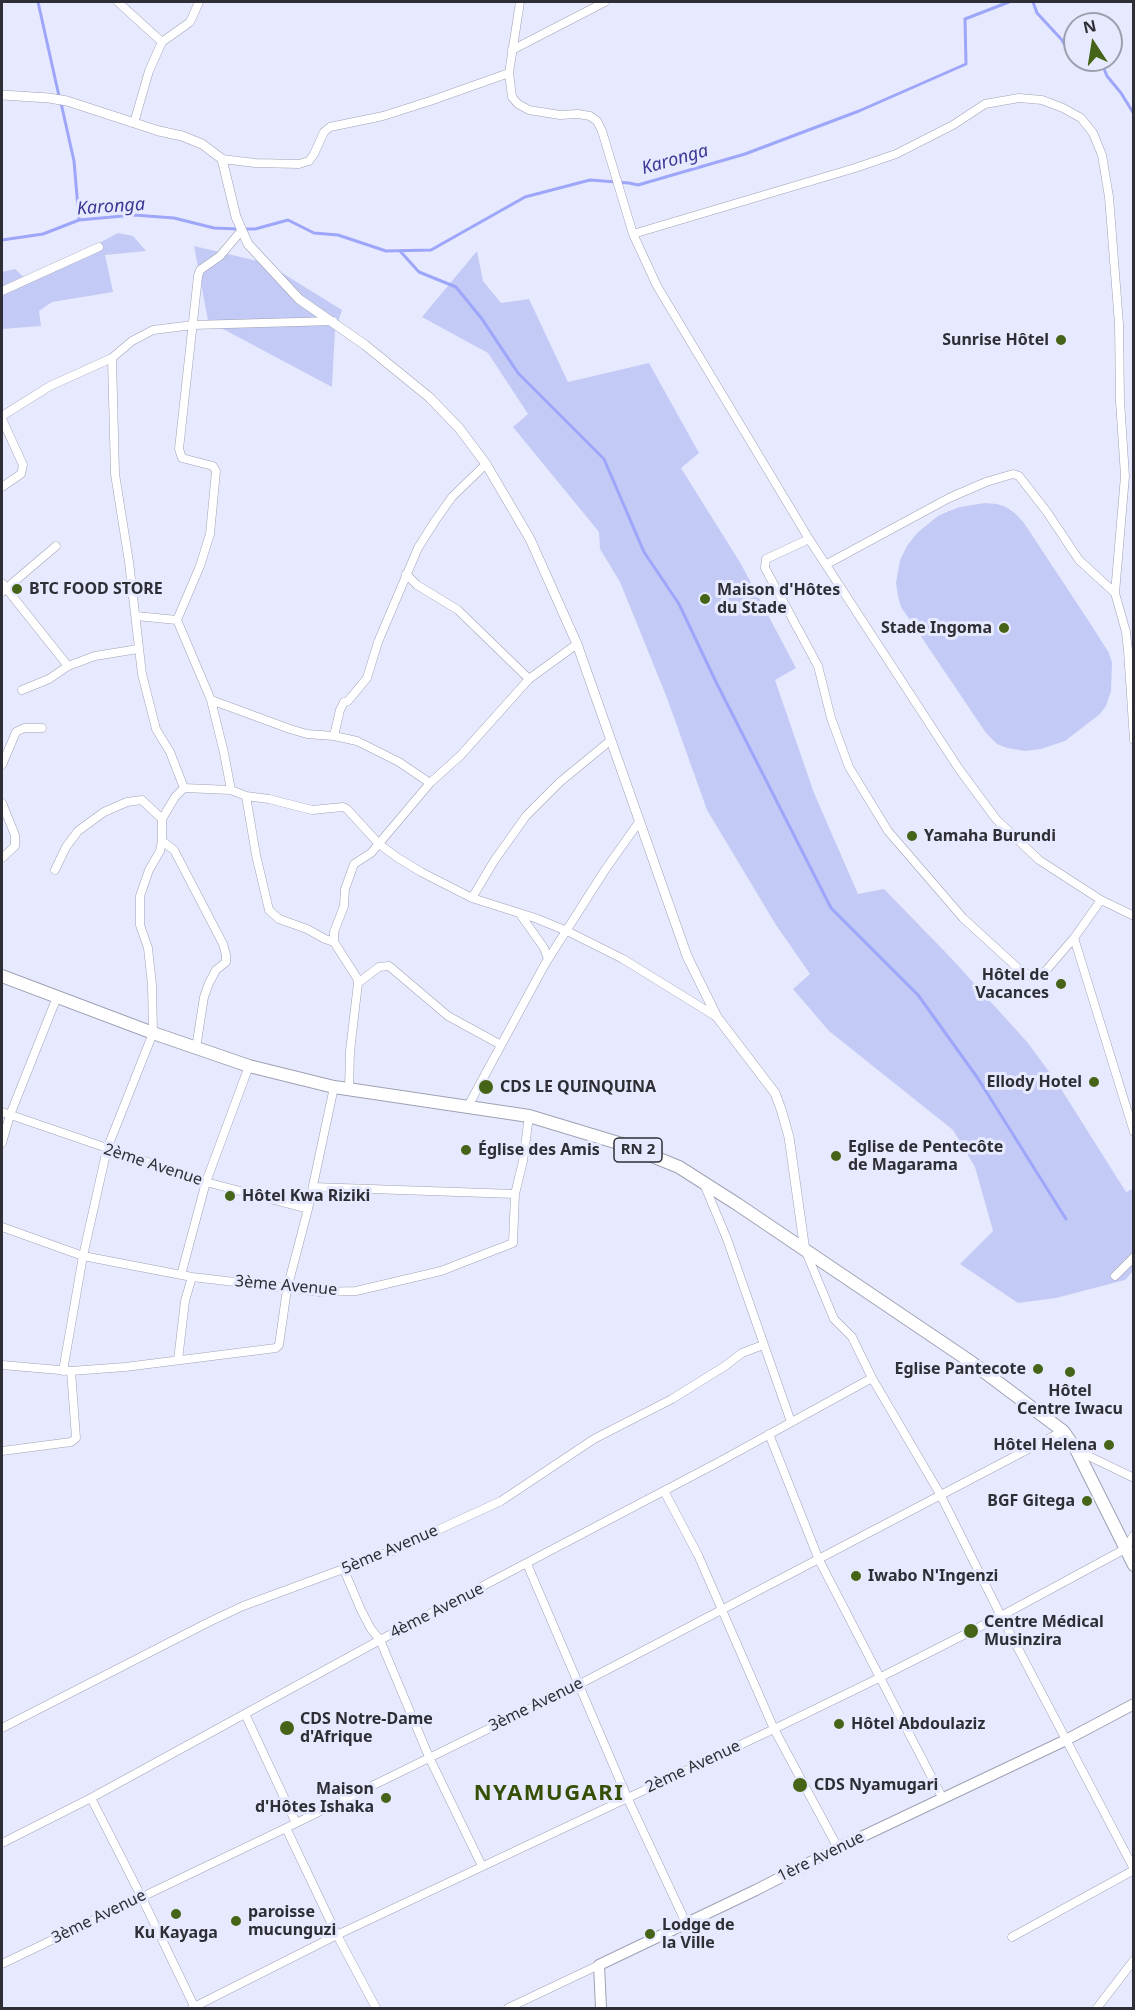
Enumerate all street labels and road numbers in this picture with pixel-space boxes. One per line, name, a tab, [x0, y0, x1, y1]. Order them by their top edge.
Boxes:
road number: RN 2	[614, 1138, 662, 1162]
street label: 2ème Avenue	[101, 1140, 205, 1190]
street label: 3ème Avenue	[234, 1272, 338, 1300]
street label: 5ème Avenue	[339, 1521, 441, 1579]
street label: 4ème Avenue	[387, 1579, 487, 1643]
street label: 3ème Avenue	[486, 1674, 586, 1736]
street label: 2ème Avenue	[642, 1737, 744, 1797]
street label: 1ère Avenue	[775, 1828, 867, 1886]
street label: 3ème Avenue	[49, 1886, 149, 1948]

